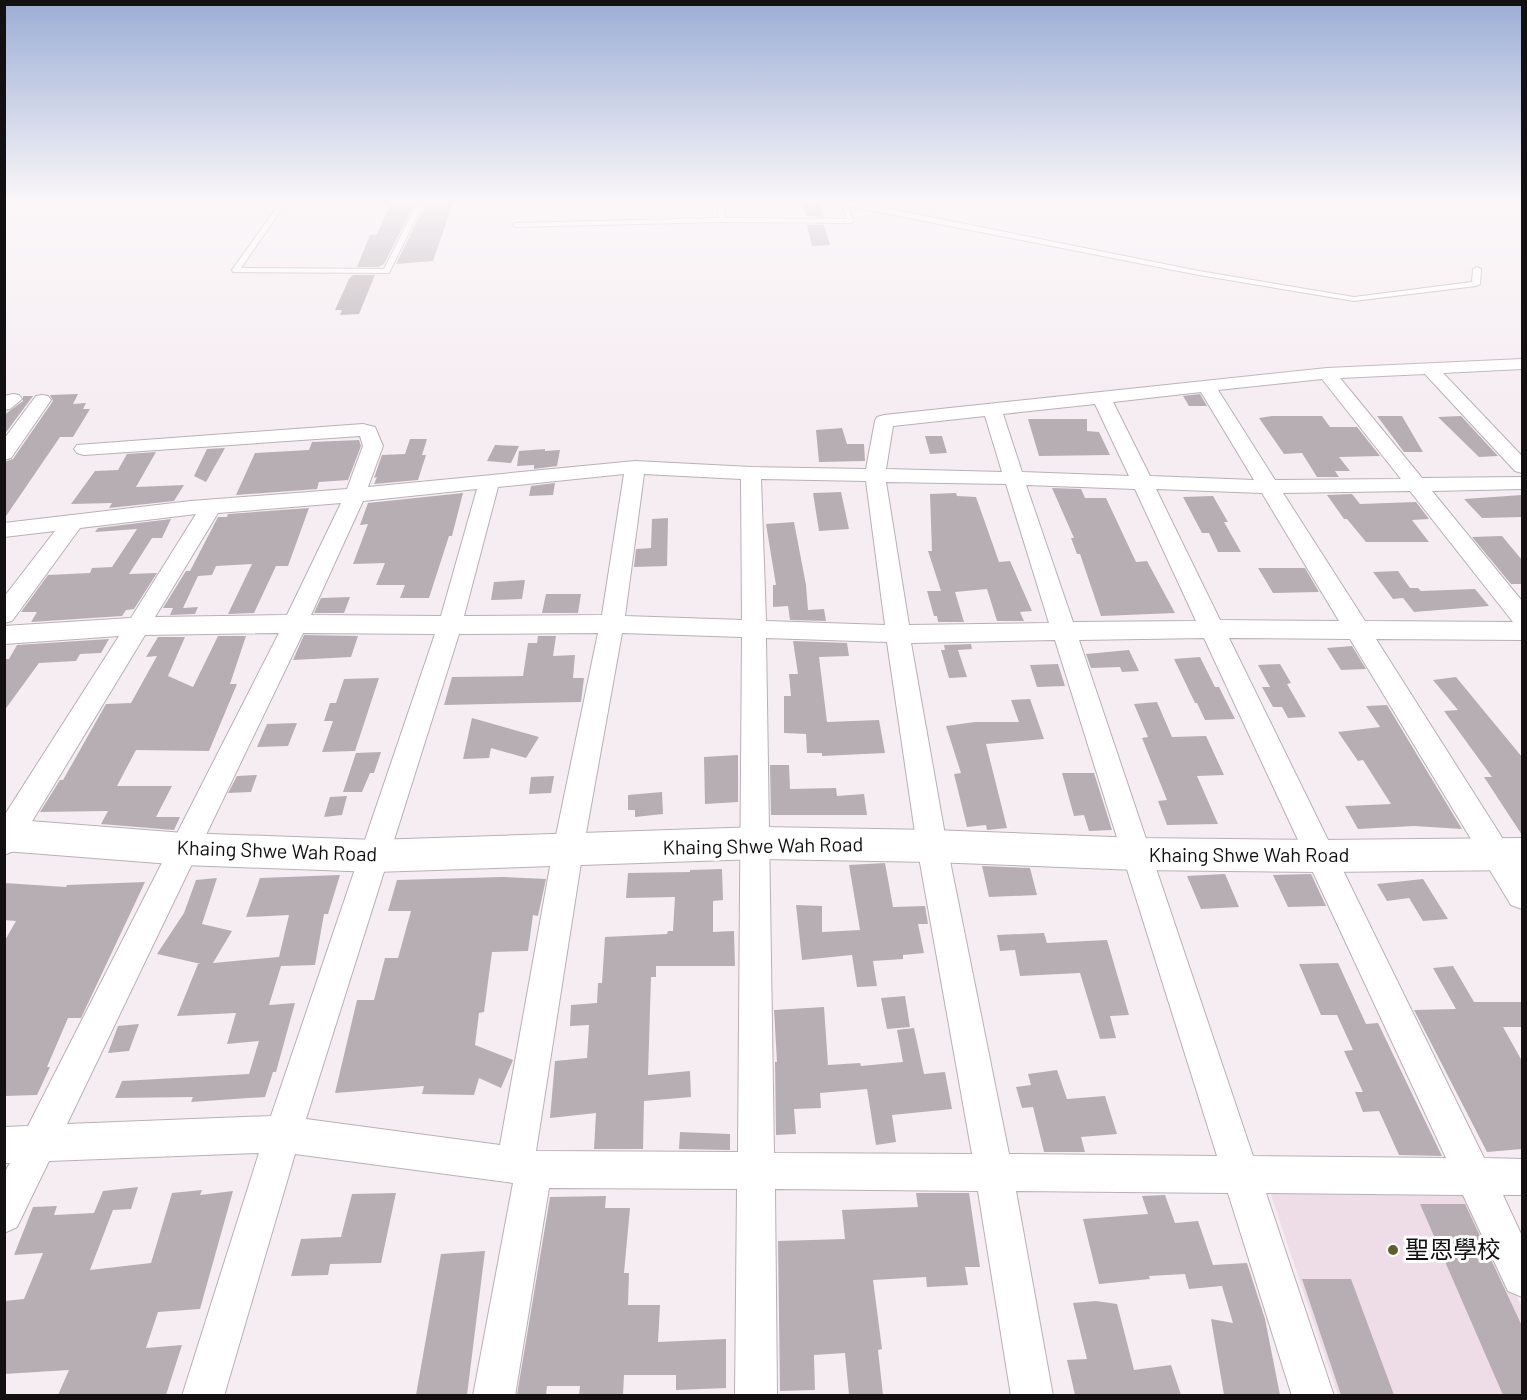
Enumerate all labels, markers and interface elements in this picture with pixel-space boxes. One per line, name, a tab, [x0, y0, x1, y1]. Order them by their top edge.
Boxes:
street label: Khaing Shwe Wah Road	[662, 831, 863, 859]
street label: Khaing Shwe Wah Road	[176, 835, 378, 865]
street label: Khaing Shwe Wah Road	[1149, 842, 1349, 866]
place label: 聖恩學校	[1405, 1234, 1501, 1263]
marker: 聖恩學校	[1386, 1243, 1400, 1257]

